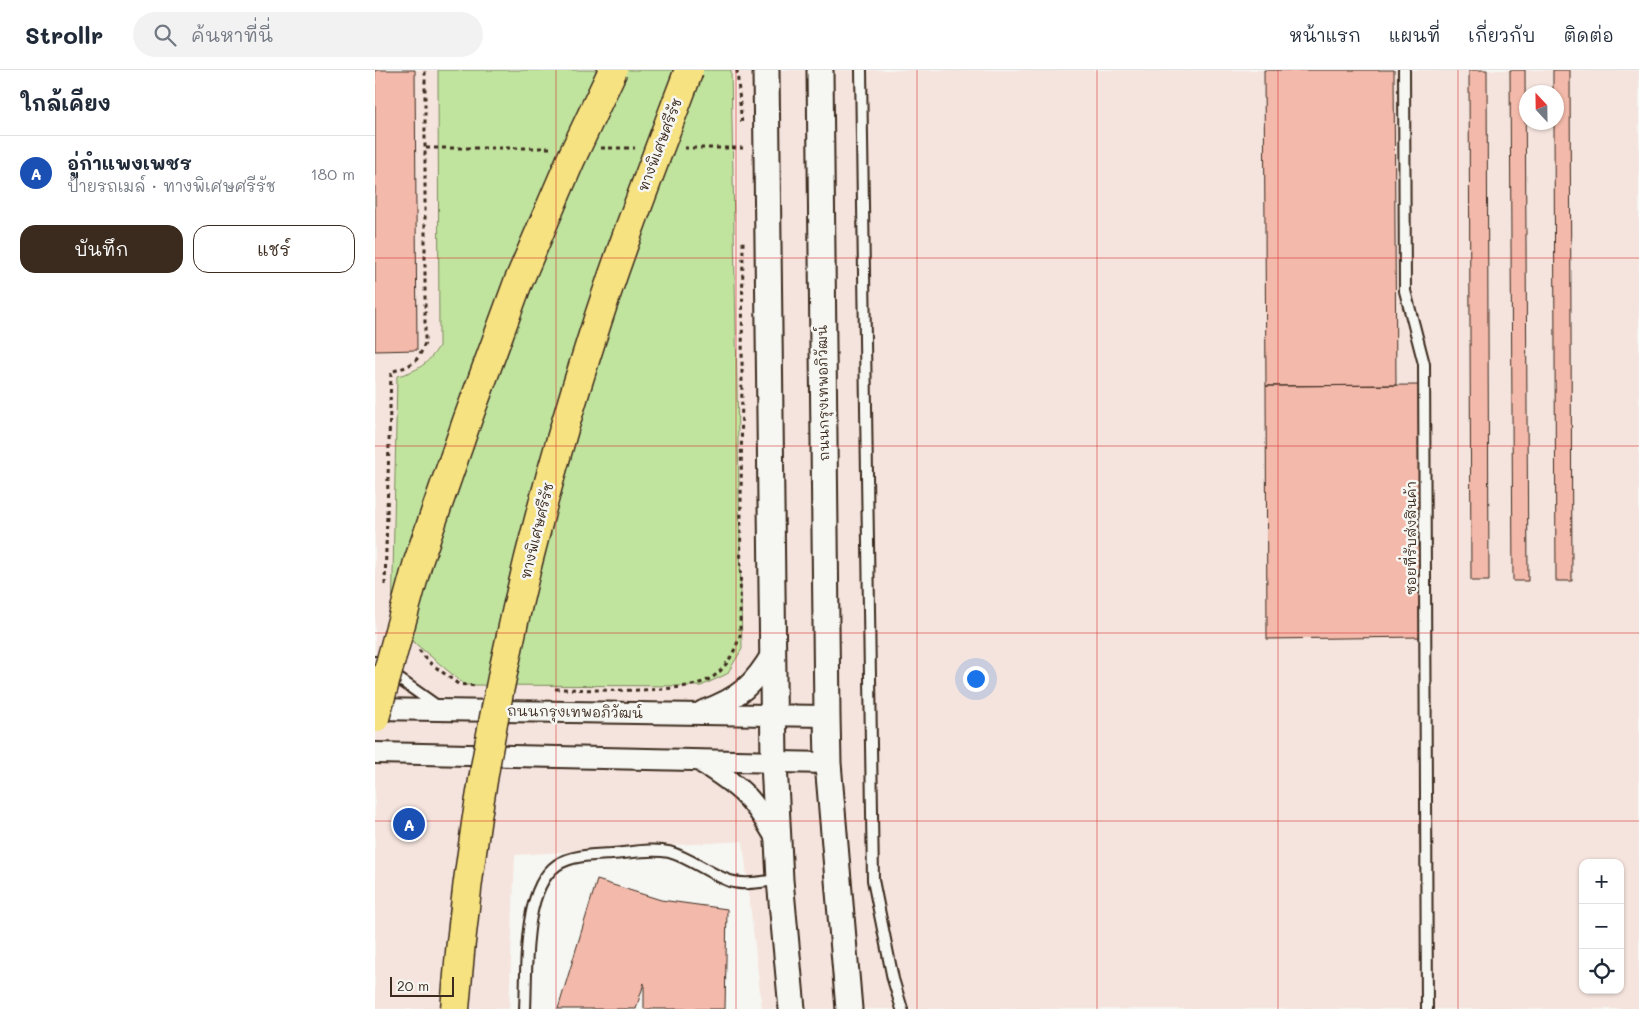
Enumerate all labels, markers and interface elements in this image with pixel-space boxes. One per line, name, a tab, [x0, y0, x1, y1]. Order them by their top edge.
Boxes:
search box	[133, 12, 483, 57]
text: Strollr	[25, 19, 103, 50]
icon: search	[151, 21, 179, 49]
text: ค้นหาที่นี่	[191, 22, 273, 47]
text: หน้าแรก	[1289, 23, 1361, 47]
text: แผนที่	[1389, 23, 1440, 47]
text: เกี่ยวกับ	[1468, 23, 1535, 47]
text: ติดต่อ	[1563, 23, 1614, 47]
north arrow	[1519, 85, 1564, 130]
text: ใกล้เคียง	[20, 89, 111, 116]
street label: ทางพิเศษศรีรัช	[633, 95, 686, 194]
text: อู่กำแพงเพชร	[67, 150, 192, 175]
text: A	[30, 163, 42, 184]
text: 180 m	[310, 163, 355, 184]
text: ป้ายรถเมล์ · ทางพิเศษศรีรัช	[67, 175, 276, 196]
button: บันทึก	[20, 225, 183, 273]
button: แชร์	[193, 225, 355, 273]
street label: ถนนกรุงเทพอภิวัฒน์	[812, 325, 835, 461]
street label: ทางพิเศษศรีรัช	[515, 480, 558, 581]
street label: ซอยที่รับส่งสินค้า	[1398, 481, 1420, 595]
your location	[963, 666, 989, 692]
street label: ถนนกรุงเทพอภิวัฒน์	[507, 701, 643, 724]
pin: A	[393, 805, 425, 843]
map controls	[1579, 859, 1624, 994]
button: +	[1579, 859, 1624, 904]
button: −	[1579, 904, 1624, 949]
button: locate	[1579, 949, 1624, 994]
scale bar	[390, 974, 454, 997]
text: 20 m	[397, 976, 429, 995]

